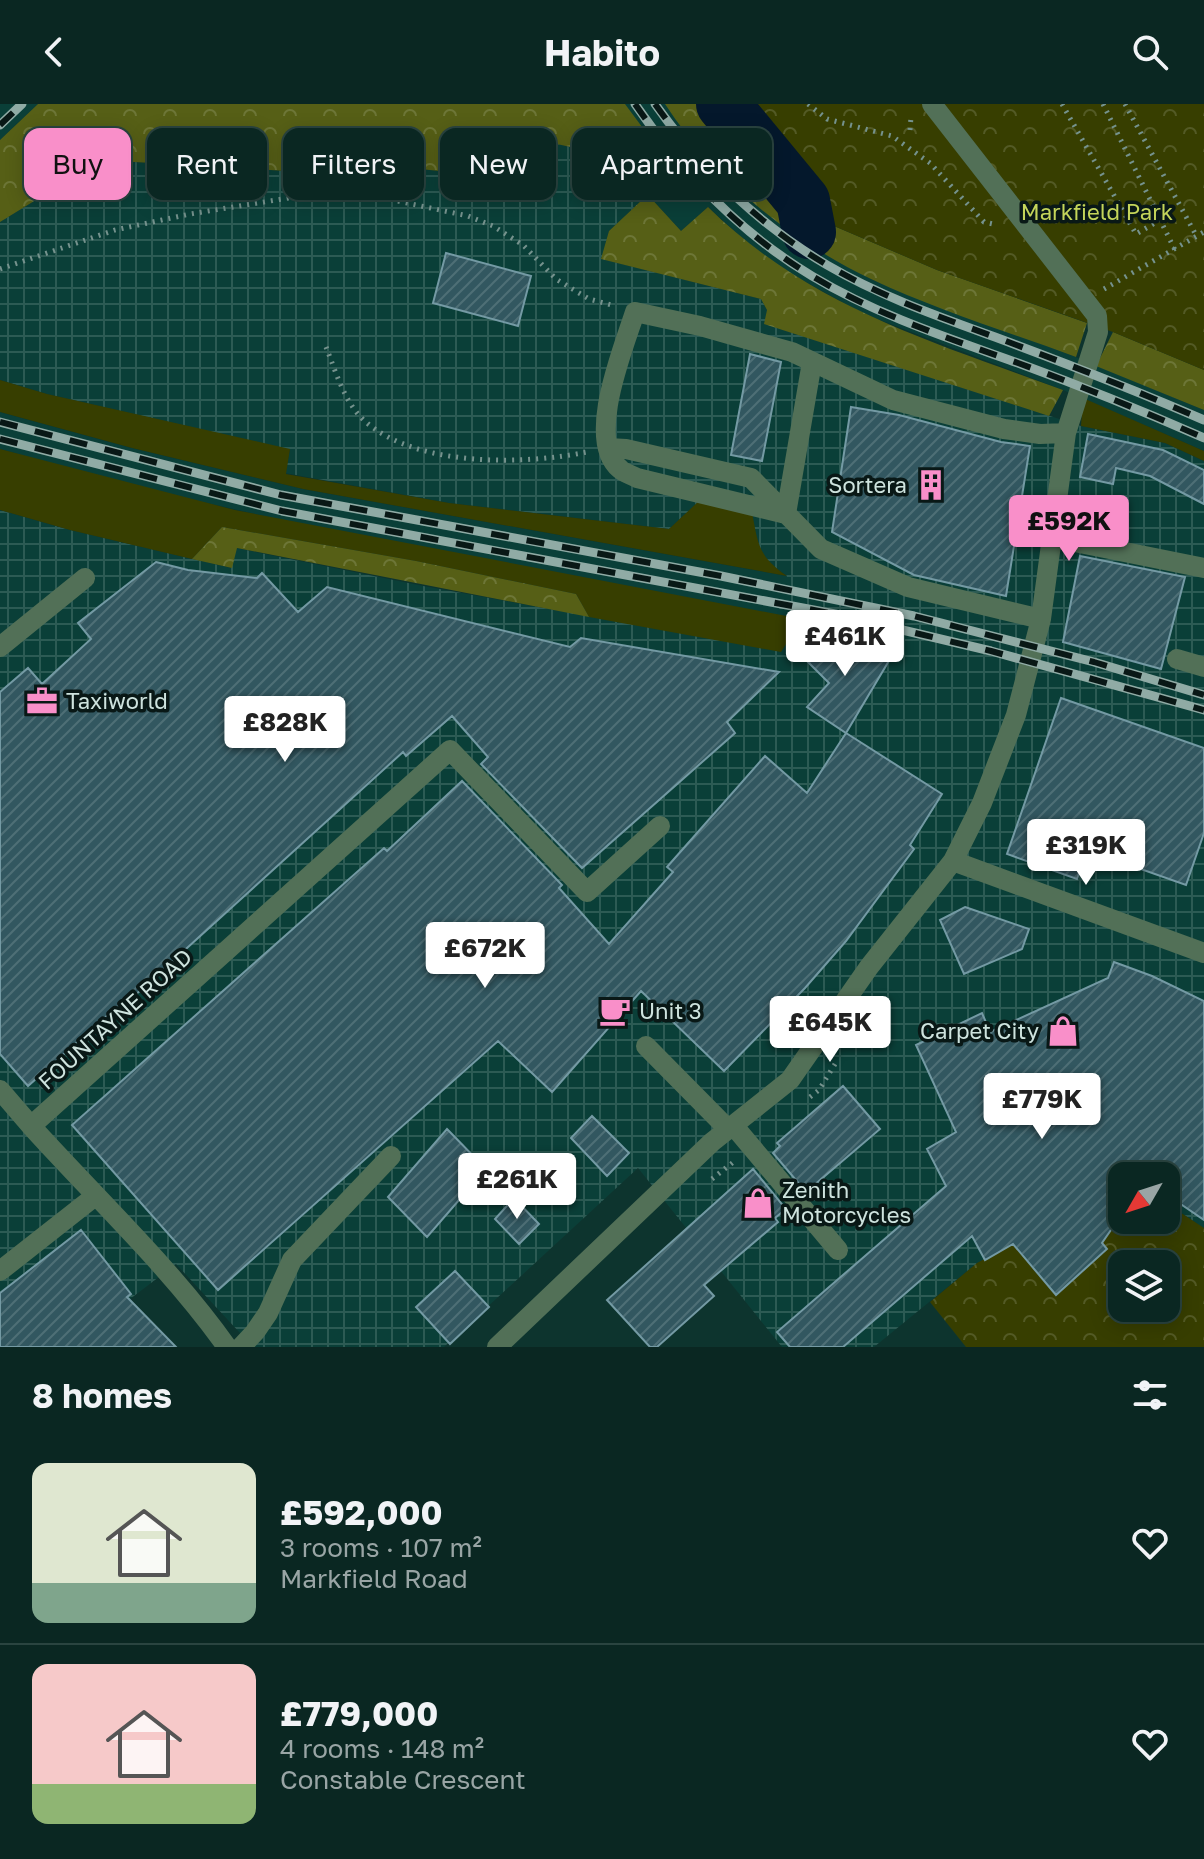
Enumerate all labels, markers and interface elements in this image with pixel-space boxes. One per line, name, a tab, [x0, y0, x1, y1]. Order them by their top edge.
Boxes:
icon: back	[32, 30, 76, 74]
icon: search	[1128, 30, 1172, 74]
text: Habito	[544, 31, 660, 74]
chip: Buy	[24, 128, 131, 200]
chip: Rent	[147, 128, 267, 200]
chip: Filters	[283, 128, 424, 200]
chip: New	[440, 128, 556, 200]
chip: Apartment	[572, 128, 772, 200]
park label: Markfield Park	[1021, 198, 1173, 225]
building icon: Sortera	[914, 468, 948, 502]
place label: Sortera	[828, 471, 907, 498]
pin: £592K	[1013, 495, 1125, 563]
text: £592K	[1027, 505, 1111, 536]
pin: £461K	[789, 610, 901, 678]
text: £461K	[804, 620, 886, 651]
office icon: Taxiworld	[25, 684, 59, 718]
place label: Taxiworld	[66, 687, 168, 714]
pin: £828K	[229, 696, 341, 764]
text: £828K	[242, 706, 328, 737]
pin: £319K	[1030, 819, 1142, 887]
text: £319K	[1045, 829, 1127, 860]
pin: £672K	[429, 922, 541, 990]
text: £672K	[444, 932, 526, 963]
street label: FOUNTAYNE ROAD	[32, 943, 197, 1095]
cafe icon: Unit 3	[598, 994, 632, 1028]
pin: £645K	[774, 996, 886, 1064]
place label: Unit 3	[639, 997, 702, 1024]
text: £645K	[788, 1006, 872, 1037]
shop icon: Carpet City	[1046, 1014, 1080, 1048]
place label: Carpet City	[920, 1017, 1039, 1044]
pin: £779K	[986, 1073, 1098, 1141]
text: £779K	[1002, 1083, 1082, 1114]
pin: £261K	[461, 1153, 573, 1221]
north arrow	[1108, 1162, 1180, 1234]
map controls	[1108, 1162, 1180, 1322]
text: £261K	[476, 1163, 558, 1194]
place label: Zenith Motorcycles	[782, 1176, 911, 1228]
shop icon: Zenith Motorcycles	[741, 1186, 775, 1220]
button: layers	[1108, 1250, 1180, 1322]
icon: filters	[1128, 1373, 1172, 1417]
text: 8 homes	[32, 1375, 172, 1415]
text: £592,000	[280, 1492, 443, 1532]
icon: home	[96, 1495, 192, 1591]
icon: heart	[1128, 1521, 1172, 1565]
text: 3 rooms · 107 m²	[280, 1532, 482, 1563]
text: Markfield Road	[280, 1563, 468, 1594]
text: £779,000	[280, 1693, 438, 1733]
icon: home	[96, 1696, 192, 1792]
icon: heart	[1128, 1722, 1172, 1766]
text: 4 rooms · 148 m²	[280, 1733, 484, 1764]
text: Constable Crescent	[280, 1764, 526, 1795]

